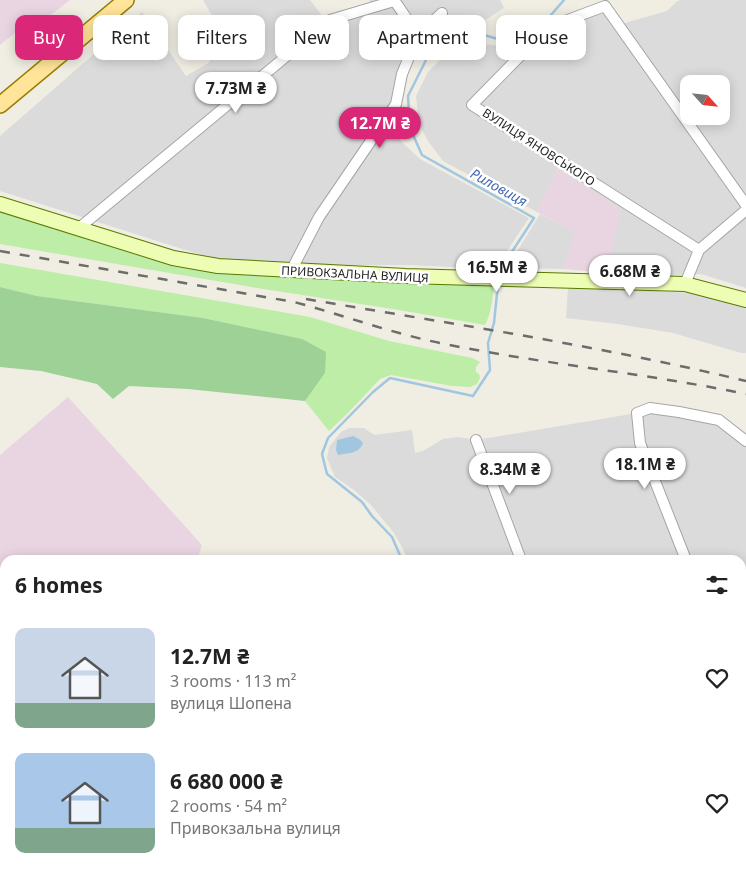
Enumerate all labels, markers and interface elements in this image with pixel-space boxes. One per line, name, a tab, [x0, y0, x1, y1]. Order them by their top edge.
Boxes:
chip: Buy	[15, 15, 83, 60]
chip: Rent	[93, 15, 168, 60]
chip: Filters	[178, 15, 265, 60]
chip: New	[275, 15, 349, 60]
chip: Apartment	[359, 15, 486, 60]
chip: House	[496, 15, 586, 60]
pin: 7.73M ₴	[190, 72, 282, 114]
north arrow	[680, 75, 730, 125]
map controls	[680, 75, 730, 125]
text: 7.73M ₴	[206, 77, 266, 99]
street label: ВУЛИЦЯ ЯНОВСЬКОГО	[479, 104, 599, 190]
pin: 12.7M ₴	[334, 106, 426, 149]
text: 12.7M ₴	[350, 112, 410, 134]
water label: Риловиця	[467, 164, 531, 210]
pin: 16.5M ₴	[451, 250, 543, 293]
pin: 6.68M ₴	[584, 254, 676, 297]
text: 16.5M ₴	[467, 256, 527, 278]
text: 6.68M ₴	[600, 260, 660, 282]
street label: ПРИВОКЗАЛЬНА ВУЛИЦЯ	[281, 262, 429, 286]
pin: 18.1M ₴	[599, 448, 691, 490]
pin: 8.34M ₴	[464, 452, 556, 495]
text: 18.1M ₴	[615, 453, 675, 475]
text: 8.34M ₴	[480, 458, 540, 480]
text: 6 homes	[15, 571, 103, 599]
icon: filters	[703, 571, 731, 599]
text: 12.7M ₴	[170, 642, 249, 670]
icon: home	[55, 648, 115, 708]
icon: heart	[703, 664, 731, 692]
text: 3 rooms · 113 m²	[170, 670, 296, 692]
text: вулиця Шопена	[170, 692, 292, 714]
text: 6 680 000 ₴	[170, 767, 282, 795]
icon: home	[55, 773, 115, 833]
icon: heart	[703, 789, 731, 817]
text: 2 rooms · 54 m²	[170, 795, 287, 817]
text: Привокзальна вулиця	[170, 817, 341, 839]

